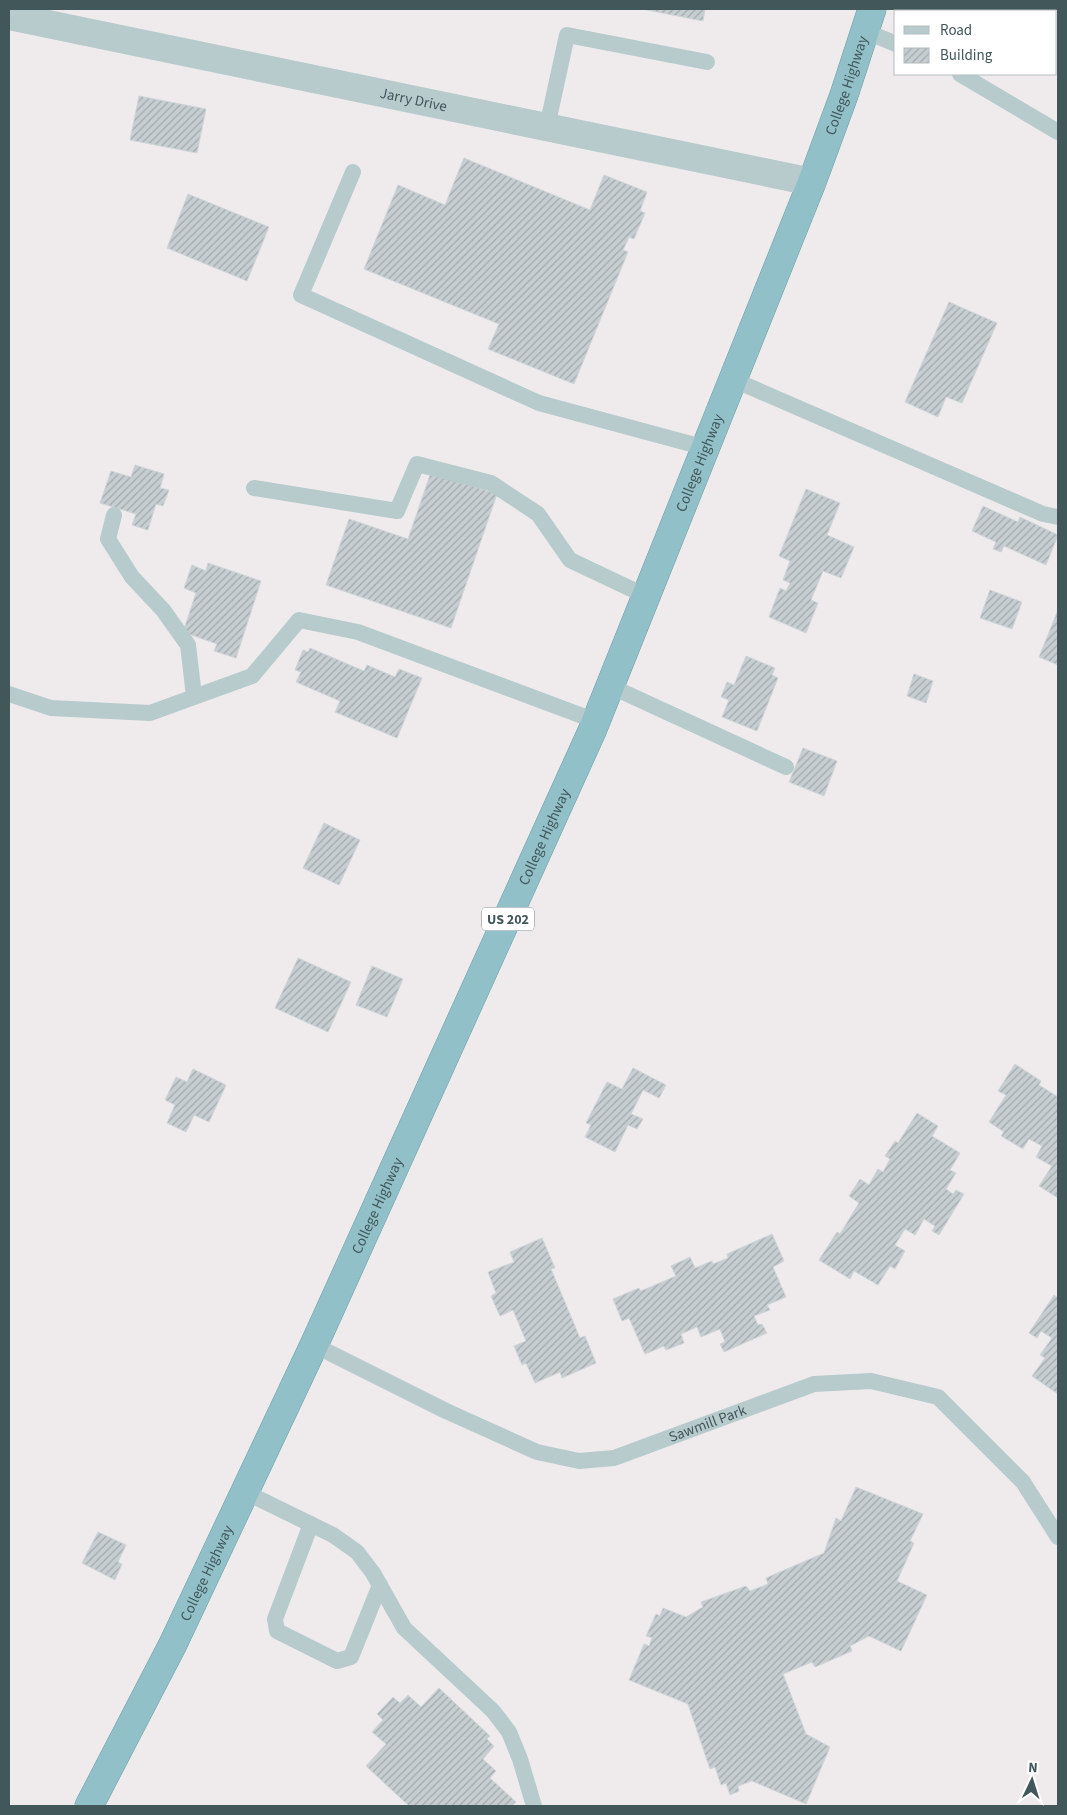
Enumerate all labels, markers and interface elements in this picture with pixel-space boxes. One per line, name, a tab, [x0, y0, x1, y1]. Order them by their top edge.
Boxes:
legend	[894, 10, 1057, 75]
text: Road	[940, 20, 972, 41]
street label: College Highway	[820, 33, 874, 138]
text: Building	[940, 45, 993, 66]
street label: Jarry Drive	[378, 83, 449, 117]
street label: College Highway	[671, 411, 729, 515]
street label: College Highway	[514, 785, 576, 889]
road number: US 202	[482, 908, 534, 931]
street label: College Highway	[347, 1154, 409, 1258]
street label: Sawmill Park	[666, 1400, 750, 1448]
street label: College Highway	[175, 1522, 239, 1625]
north arrow	[1007, 1755, 1057, 1805]
text: N	[1027, 1758, 1038, 1778]

